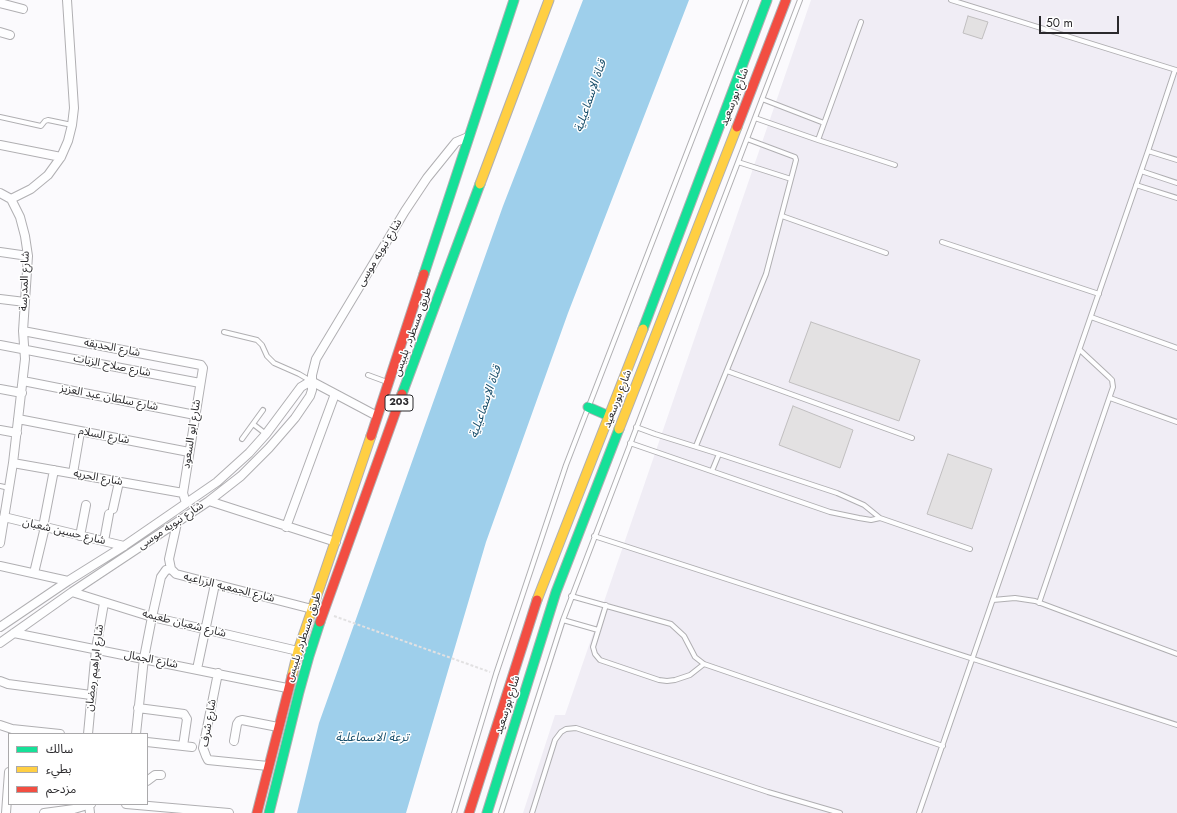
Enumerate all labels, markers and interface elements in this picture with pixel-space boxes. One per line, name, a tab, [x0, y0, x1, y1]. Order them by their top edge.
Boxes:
scale bar	[1041, 8, 1121, 34]
text: 50 m	[1046, 14, 1073, 32]
water label: قناة الإسماعيلية	[572, 58, 610, 134]
street label: شارع بورسعيد	[718, 66, 752, 128]
street label: شارع نبويه موسى	[355, 217, 405, 289]
street label: شارع المدرسة	[17, 251, 33, 311]
street label: طريق مسطرد, بلبيس	[391, 286, 435, 378]
street label: شارع الحديقه	[83, 336, 141, 360]
street label: شارع صلاح الزيات	[72, 352, 152, 380]
water label: قناة الإسماعيلية	[467, 364, 505, 440]
street label: شارع بورسعيد	[601, 368, 635, 430]
street label: شارع سلطان عبد العزيز	[59, 382, 159, 414]
road number: 203	[385, 395, 413, 411]
street label: شارع ابو السعود	[180, 398, 204, 470]
street label: شارع السلام	[77, 425, 131, 447]
street label: شارع الحريه	[72, 467, 124, 489]
street label: شارع نبويه موسى	[136, 499, 206, 553]
street label: شارع حسين شعبان	[21, 516, 107, 548]
street label: شارع الجمعيه الزراعيه	[182, 570, 276, 606]
street label: طريق مسطرد, بلبيس	[283, 590, 325, 684]
street label: شارع شعبان طعيمه	[141, 607, 227, 641]
street label: شارع ابراهيم رمضان	[83, 624, 107, 712]
street label: شارع الجمال	[123, 648, 179, 672]
street label: شارع بورسعيد	[493, 674, 523, 736]
street label: شارع شرف	[198, 698, 220, 748]
water label: ترعة الاسماعلية	[335, 731, 409, 745]
legend	[8, 733, 148, 805]
text: سالك	[46, 740, 73, 758]
text: بطيء	[46, 760, 72, 778]
text: مزدحم	[46, 780, 76, 798]

